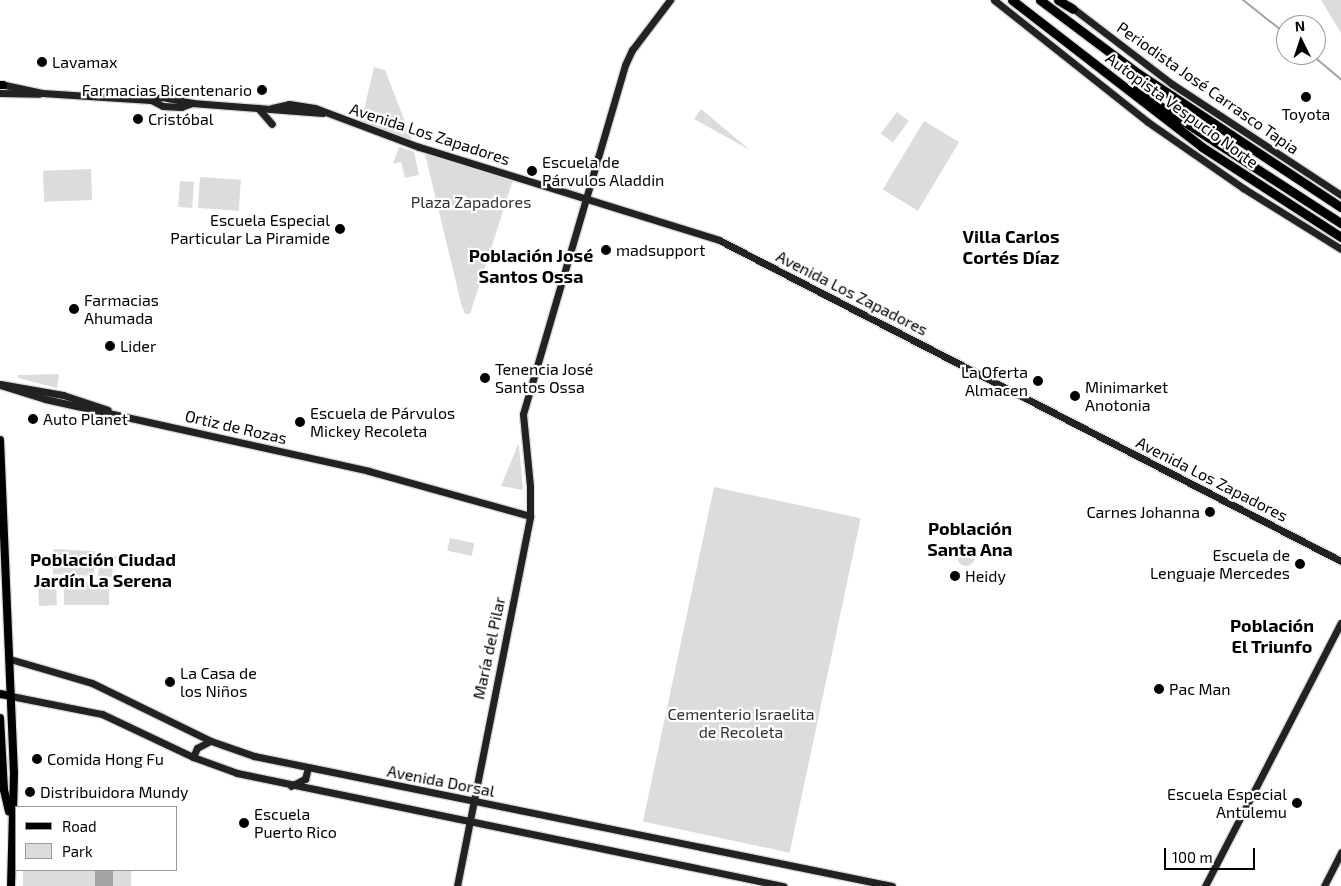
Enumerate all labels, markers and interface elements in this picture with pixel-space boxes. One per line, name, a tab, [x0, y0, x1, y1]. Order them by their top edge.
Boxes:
north arrow	[1276, 15, 1326, 65]
street label: Periodista José Carrasco Tapia	[1113, 17, 1303, 159]
text: N	[1294, 17, 1306, 34]
street label: Autopista Vespucio Norte	[1102, 48, 1262, 172]
place label: Lavamax	[52, 52, 117, 72]
marker: Lavamax	[36, 56, 48, 68]
place label: Farmacias Bicentenario	[82, 80, 252, 100]
marker: Farmacias Bicentenario	[256, 84, 268, 96]
marker: Toyota	[1300, 91, 1312, 103]
street label: Avenida Los Zapadores	[347, 99, 513, 169]
place label: Toyota	[1282, 104, 1330, 124]
place label: Cristóbal	[148, 109, 213, 129]
marker: Cristóbal	[132, 113, 144, 125]
place label: Escuela de Párvulos Aladdin	[542, 152, 665, 190]
marker: Escuela de Párvulos Aladdin	[526, 165, 538, 177]
park label: Plaza Zapadores	[411, 192, 531, 212]
place label: Escuela Especial Particular La Piramide	[170, 210, 330, 248]
marker: Escuela Especial Particular La Piramide	[334, 223, 346, 235]
district label: Villa Carlos Cortés Díaz	[962, 226, 1060, 268]
place label: madsupport	[616, 240, 705, 260]
marker: madsupport	[600, 244, 612, 256]
district label: Población José Santos Ossa	[468, 245, 594, 288]
street label: Avenida Los Zapadores	[773, 246, 931, 340]
place label: Farmacias Ahumada	[84, 290, 159, 328]
marker: Farmacias Ahumada	[68, 303, 80, 315]
place label: Lider	[120, 336, 156, 356]
marker: Lider	[104, 340, 116, 352]
place label: Tenencia José Santos Ossa	[495, 359, 594, 397]
place label: La Oferta Almacen	[961, 362, 1028, 400]
marker: Tenencia José Santos Ossa	[479, 372, 491, 384]
marker: La Oferta Almacen	[1032, 375, 1044, 387]
place label: Minimarket Anotonia	[1085, 377, 1168, 415]
marker: Minimarket Anotonia	[1069, 390, 1081, 402]
place label: Escuela de Párvulos Mickey Recoleta	[310, 403, 455, 441]
street label: Ortiz de Rozas	[183, 406, 289, 448]
place label: Auto Planet	[43, 409, 128, 429]
marker: Auto Planet	[27, 413, 39, 425]
marker: Escuela de Párvulos Mickey Recoleta	[294, 416, 306, 428]
street label: Avenida Los Zapadores	[1133, 432, 1291, 526]
place label: Carnes Johanna	[1086, 502, 1200, 522]
marker: Carnes Johanna	[1204, 506, 1216, 518]
district label: Población Santa Ana	[927, 518, 1013, 560]
place label: Escuela de Lenguaje Mercedes	[1150, 545, 1290, 583]
district label: Población Ciudad Jardín La Serena	[30, 549, 176, 592]
marker: Escuela de Lenguaje Mercedes	[1294, 558, 1306, 570]
place label: Heidy	[965, 566, 1006, 586]
marker: Heidy	[949, 570, 961, 582]
street label: María del Pilar	[469, 595, 509, 701]
district label: Población El Triunfo	[1230, 615, 1314, 658]
place label: La Casa de los Niños	[180, 663, 257, 701]
marker: La Casa de los Niños	[164, 676, 176, 688]
place label: Pac Man	[1169, 679, 1231, 699]
marker: Pac Man	[1153, 683, 1165, 695]
park label: Cementerio Israelita de Recoleta	[667, 704, 815, 742]
place label: Comida Hong Fu	[47, 749, 164, 769]
marker: Comida Hong Fu	[31, 753, 43, 765]
street label: Avenida Dorsal	[386, 761, 496, 801]
place label: Distribuidora Mundy	[40, 782, 189, 802]
place label: Escuela Especial Antulemu	[1167, 784, 1287, 822]
marker: Distribuidora Mundy	[24, 786, 36, 798]
marker: Escuela Especial Antulemu	[1291, 797, 1303, 809]
place label: Escuela Puerto Rico	[254, 804, 337, 842]
legend	[15, 806, 178, 871]
text: Road	[62, 817, 97, 835]
marker: Escuela Puerto Rico	[238, 817, 250, 829]
scale bar	[1166, 838, 1257, 870]
text: Park	[62, 842, 93, 860]
text: 100 m	[1172, 848, 1213, 866]

